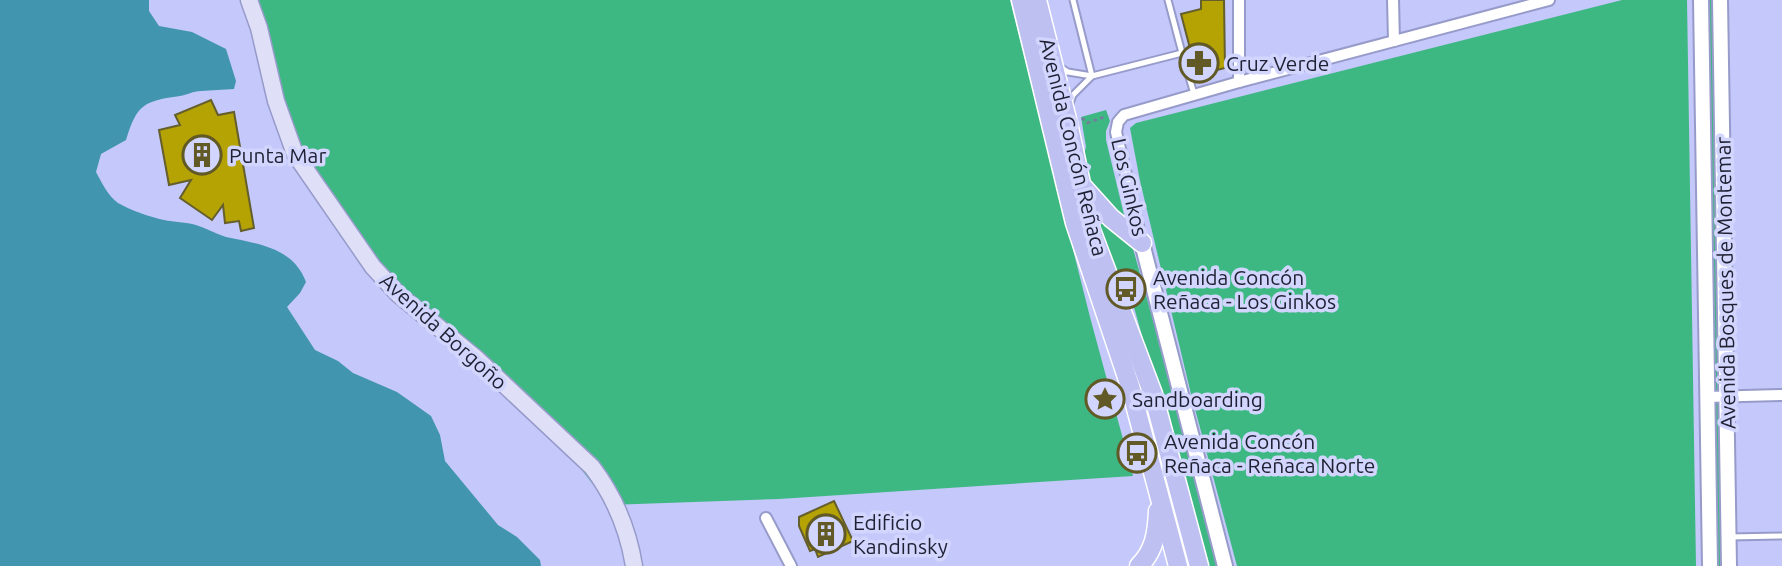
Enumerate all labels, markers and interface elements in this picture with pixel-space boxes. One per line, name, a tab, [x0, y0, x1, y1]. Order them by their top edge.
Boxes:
street label: Avenida Concón Reñaca	[1035, 35, 1113, 259]
pharmacy icon: Cruz Verde	[1178, 42, 1220, 84]
place label: Cruz Verde	[1226, 51, 1329, 75]
building icon: Punta Mar	[181, 134, 223, 176]
street label: Los Ginkos	[1107, 136, 1153, 238]
street label: Avenida Bosques de Montemar	[1710, 136, 1740, 429]
place label: Punta Mar	[229, 143, 326, 167]
place label: Avenida Concón Reñaca - Los Ginkos	[1153, 265, 1336, 313]
street label: Avenida Borgoño	[376, 268, 512, 394]
bus stop icon: Avenida Concón Reñaca - Los Ginkos	[1105, 268, 1147, 310]
place icon: Sandboarding	[1084, 378, 1126, 420]
place label: Sandboarding	[1132, 387, 1263, 411]
place label: Avenida Concón Reñaca - Reñaca Norte	[1164, 429, 1375, 477]
bus stop icon: Avenida Concón Reñaca - Reñaca Norte	[1116, 432, 1158, 474]
place label: Edificio Kandinsky	[853, 510, 948, 558]
building icon: Edificio Kandinsky	[805, 513, 847, 555]

